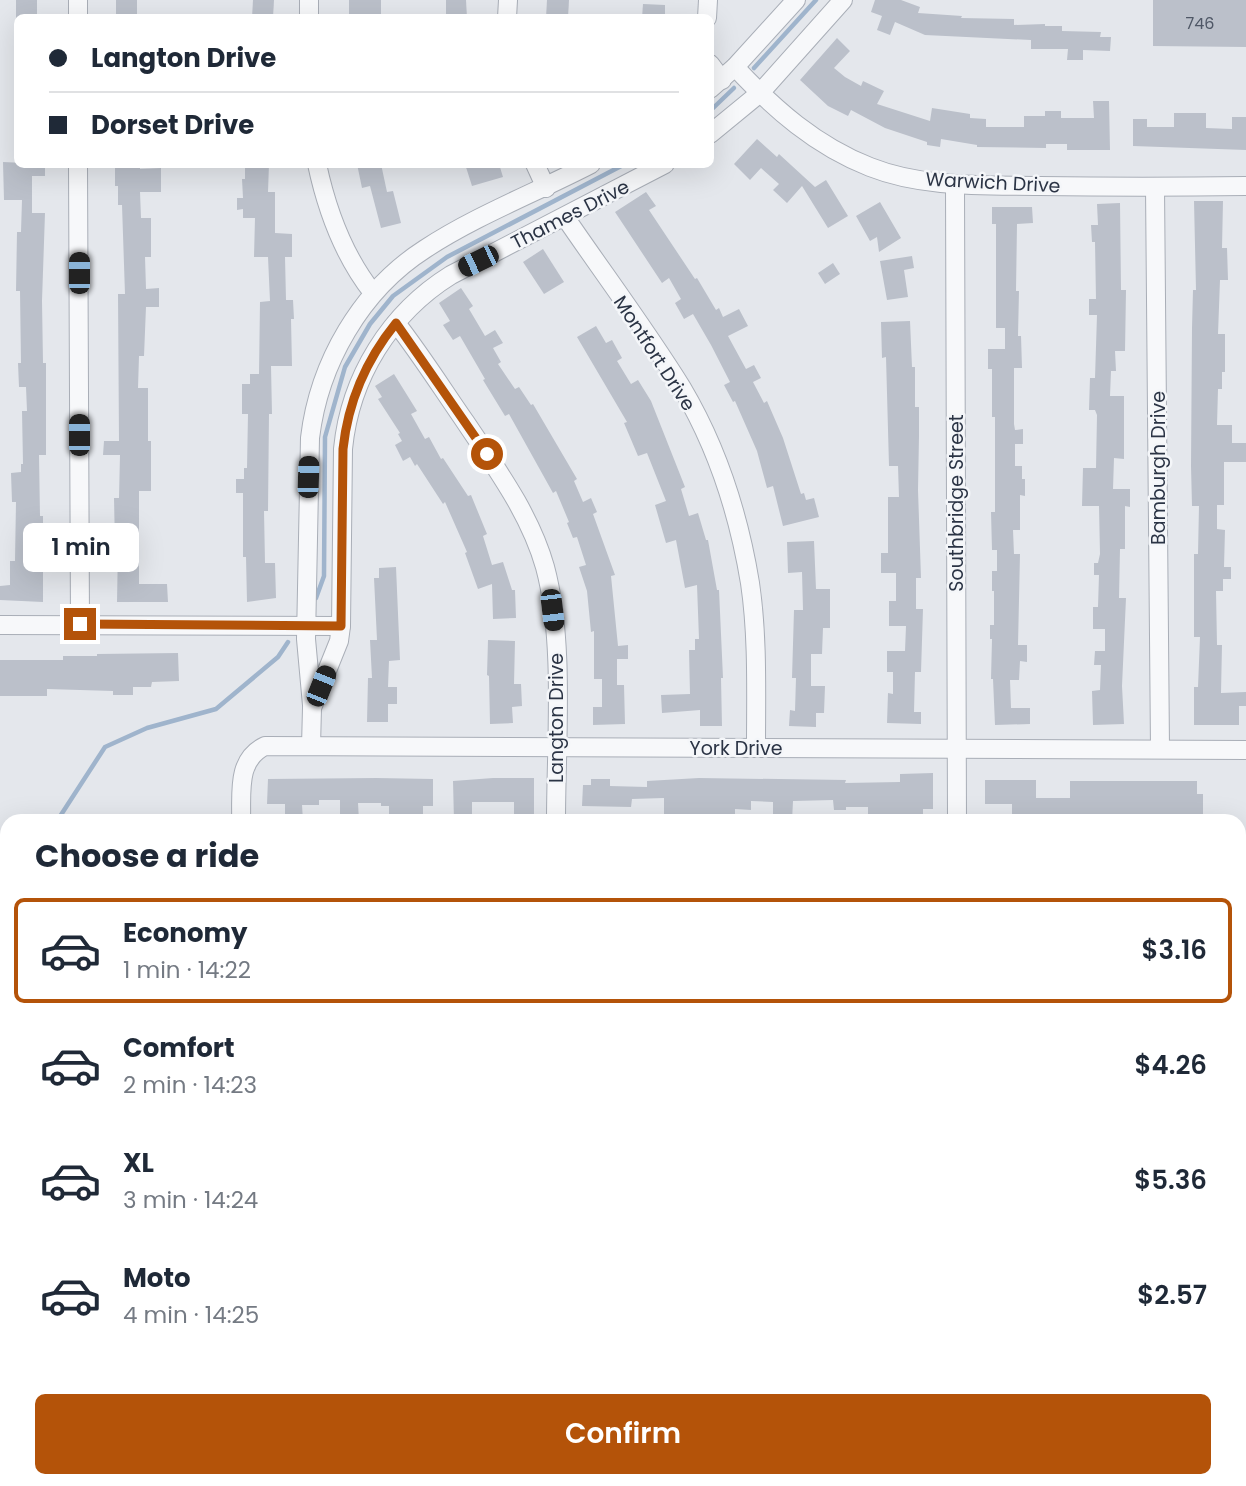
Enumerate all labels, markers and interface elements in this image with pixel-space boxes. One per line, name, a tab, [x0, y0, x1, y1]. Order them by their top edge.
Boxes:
house number: 746	[1186, 12, 1214, 35]
text: Langton Drive	[91, 40, 276, 76]
text: Dorset Drive	[91, 107, 254, 143]
street label: Warwich Drive	[925, 165, 1061, 200]
street label: Thames Drive	[507, 173, 634, 256]
car	[455, 242, 502, 280]
car	[69, 252, 90, 294]
street label: Montfort Drive	[607, 290, 702, 416]
street label: Bamburgh Drive	[1145, 391, 1172, 545]
car	[69, 414, 90, 456]
street label: Southbridge Street	[943, 414, 970, 592]
route start	[471, 438, 503, 470]
car	[297, 456, 320, 498]
callout: 1 min	[22, 522, 138, 572]
text: 1 min	[51, 531, 111, 563]
car	[540, 588, 565, 632]
route end	[64, 608, 96, 640]
street label: Langton Drive	[543, 653, 570, 783]
car	[304, 663, 339, 709]
street label: York Drive	[690, 735, 782, 762]
text: Choose a ride	[35, 833, 259, 878]
text: Economy	[123, 915, 247, 951]
icon: car	[39, 919, 102, 982]
text: $3.16	[1142, 932, 1207, 968]
text: 1 min · 14:22	[123, 954, 251, 986]
text: Comfort	[123, 1030, 235, 1066]
icon: car	[39, 1034, 102, 1097]
text: $4.26	[1134, 1047, 1207, 1083]
text: 2 min · 14:23	[123, 1069, 257, 1101]
text: XL	[123, 1145, 154, 1181]
icon: car	[39, 1149, 102, 1212]
text: $5.36	[1134, 1162, 1207, 1198]
text: 3 min · 14:24	[123, 1184, 258, 1216]
text: Moto	[123, 1260, 191, 1296]
icon: car	[39, 1264, 102, 1327]
text: $2.57	[1137, 1277, 1207, 1313]
text: 4 min · 14:25	[123, 1299, 259, 1331]
button: Confirm	[35, 1394, 1211, 1474]

